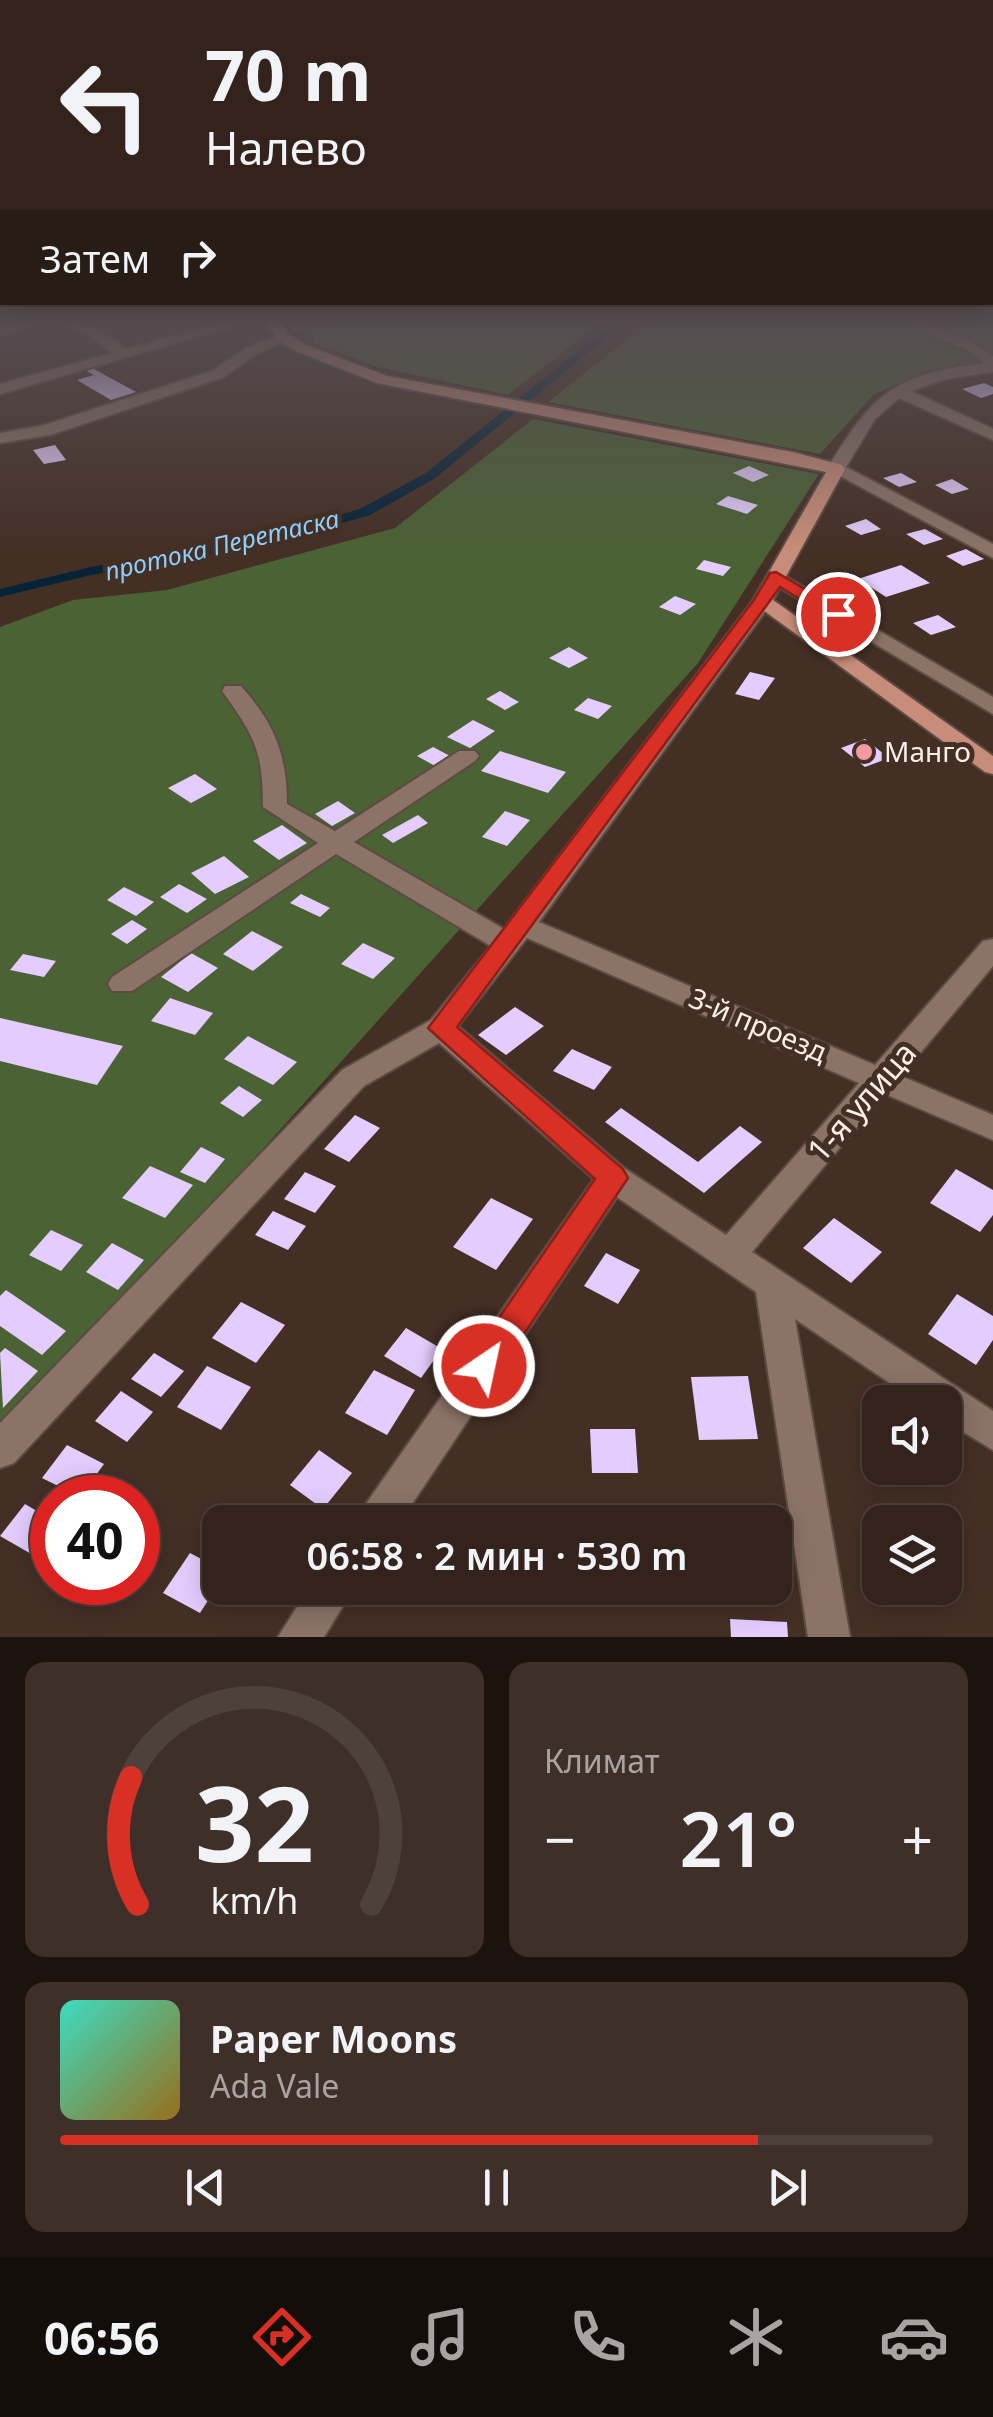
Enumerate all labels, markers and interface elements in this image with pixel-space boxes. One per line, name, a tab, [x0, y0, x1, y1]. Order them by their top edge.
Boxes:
text: 70 m	[205, 26, 372, 122]
icon: left	[40, 40, 170, 170]
text: Налево	[205, 117, 367, 178]
icon: right	[170, 230, 225, 285]
text: Затем	[40, 232, 150, 284]
water label: протока Перетаска	[101, 500, 342, 588]
pin	[796, 572, 881, 657]
icon: arrive	[811, 587, 866, 642]
place label: Манго	[884, 732, 971, 770]
marker: Манго	[853, 741, 875, 763]
street label: 3-й проезд	[684, 978, 833, 1070]
street label: 1-я улица	[797, 1032, 925, 1170]
position arrow	[432, 1314, 536, 1418]
map controls	[862, 1385, 962, 1605]
button: sound	[862, 1385, 962, 1485]
speed limit sign: 40	[30, 1475, 160, 1605]
button: layers	[862, 1505, 962, 1605]
text: 06:58 · 2 мин · 530 m	[306, 1529, 688, 1581]
text: Климат	[544, 1739, 660, 1782]
text: 32	[195, 1751, 314, 1892]
text: 21°	[680, 1787, 797, 1889]
text: −	[544, 1801, 575, 1876]
text: +	[902, 1801, 933, 1876]
text: km/h	[211, 1876, 298, 1924]
text: Paper Moons	[210, 2012, 457, 2064]
text: Ada Vale	[210, 2064, 339, 2107]
icon: previous	[178, 2160, 233, 2215]
icon: pause	[469, 2160, 524, 2215]
icon: next	[760, 2160, 815, 2215]
icon: directions	[247, 2302, 317, 2372]
icon: music	[405, 2302, 475, 2372]
icon: phone	[563, 2302, 633, 2372]
icon: climate	[721, 2302, 791, 2372]
icon: car	[879, 2302, 949, 2372]
text: 06:56	[44, 2307, 160, 2368]

